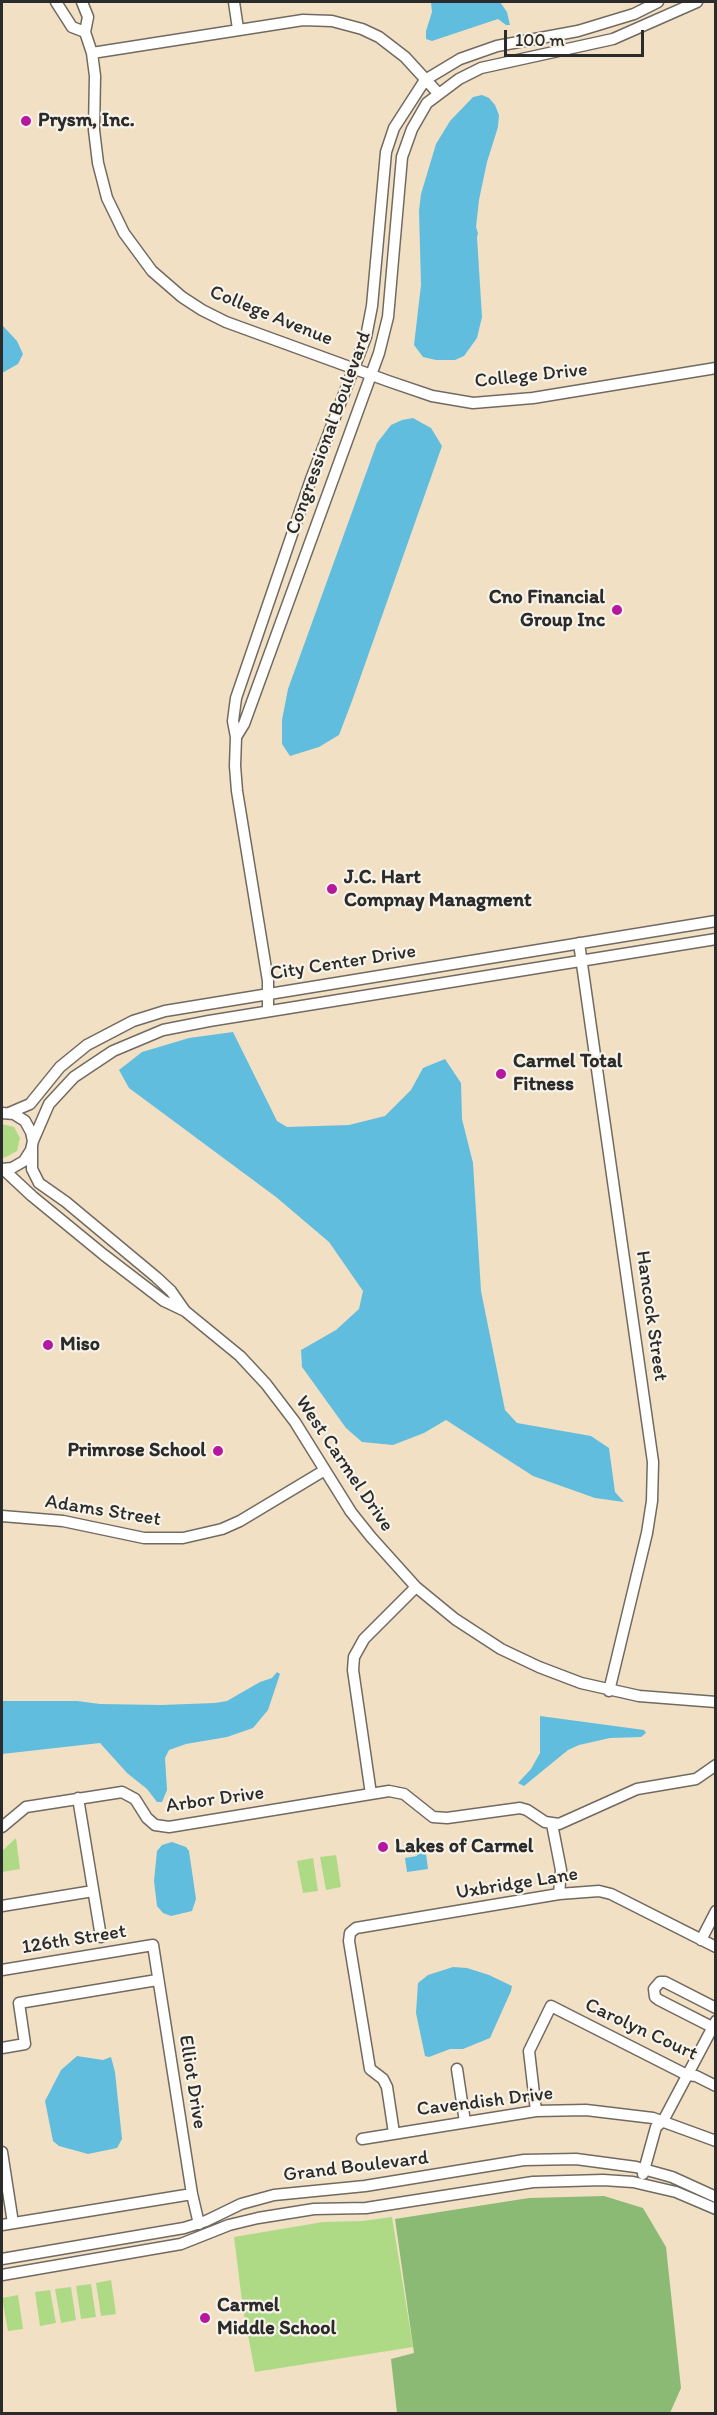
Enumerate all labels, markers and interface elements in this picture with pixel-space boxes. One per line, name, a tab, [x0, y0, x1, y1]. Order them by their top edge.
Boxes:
scale bar	[507, 18, 646, 56]
text: 100 m	[515, 29, 565, 51]
place label: Prysm, Inc.	[38, 109, 135, 133]
marker: Prysm, Inc.	[19, 114, 33, 128]
street label: College Avenue	[206, 280, 336, 352]
street label: Congressional Boulevard	[281, 328, 377, 538]
street label: College Drive	[473, 358, 589, 394]
place label: Cno Financial Group Inc	[489, 586, 605, 633]
marker: Cno Financial Group Inc	[610, 603, 624, 617]
place label: J.C. Hart Compnay Managment	[344, 866, 532, 913]
marker: J.C. Hart Compnay Managment	[325, 882, 339, 896]
street label: City Center Drive	[268, 940, 418, 986]
place label: Carmel Total Fitness	[513, 1050, 622, 1097]
marker: Carmel Total Fitness	[494, 1067, 508, 1081]
street label: Hancock Street	[630, 1249, 672, 1383]
place label: Miso	[60, 1333, 100, 1357]
marker: Miso	[41, 1338, 55, 1352]
street label: West Carmel Drive	[290, 1391, 398, 1537]
place label: Primrose School	[67, 1439, 206, 1463]
marker: Primrose School	[211, 1444, 225, 1458]
street label: Adams Street	[43, 1490, 163, 1532]
street label: Arbor Drive	[164, 1781, 266, 1819]
place label: Lakes of Carmel	[395, 1835, 533, 1859]
marker: Lakes of Carmel	[376, 1840, 390, 1854]
street label: Uxbridge Lane	[454, 1863, 580, 1905]
street label: 126th Street	[20, 1920, 128, 1960]
street label: Carolyn Court	[581, 1993, 701, 2067]
street label: Elliot Drive	[173, 2033, 211, 2131]
street label: Cavendish Drive	[415, 2082, 555, 2122]
street label: Grand Boulevard	[282, 2146, 430, 2188]
place label: Carmel Middle School	[217, 2294, 336, 2341]
marker: Carmel Middle School	[198, 2311, 212, 2325]

